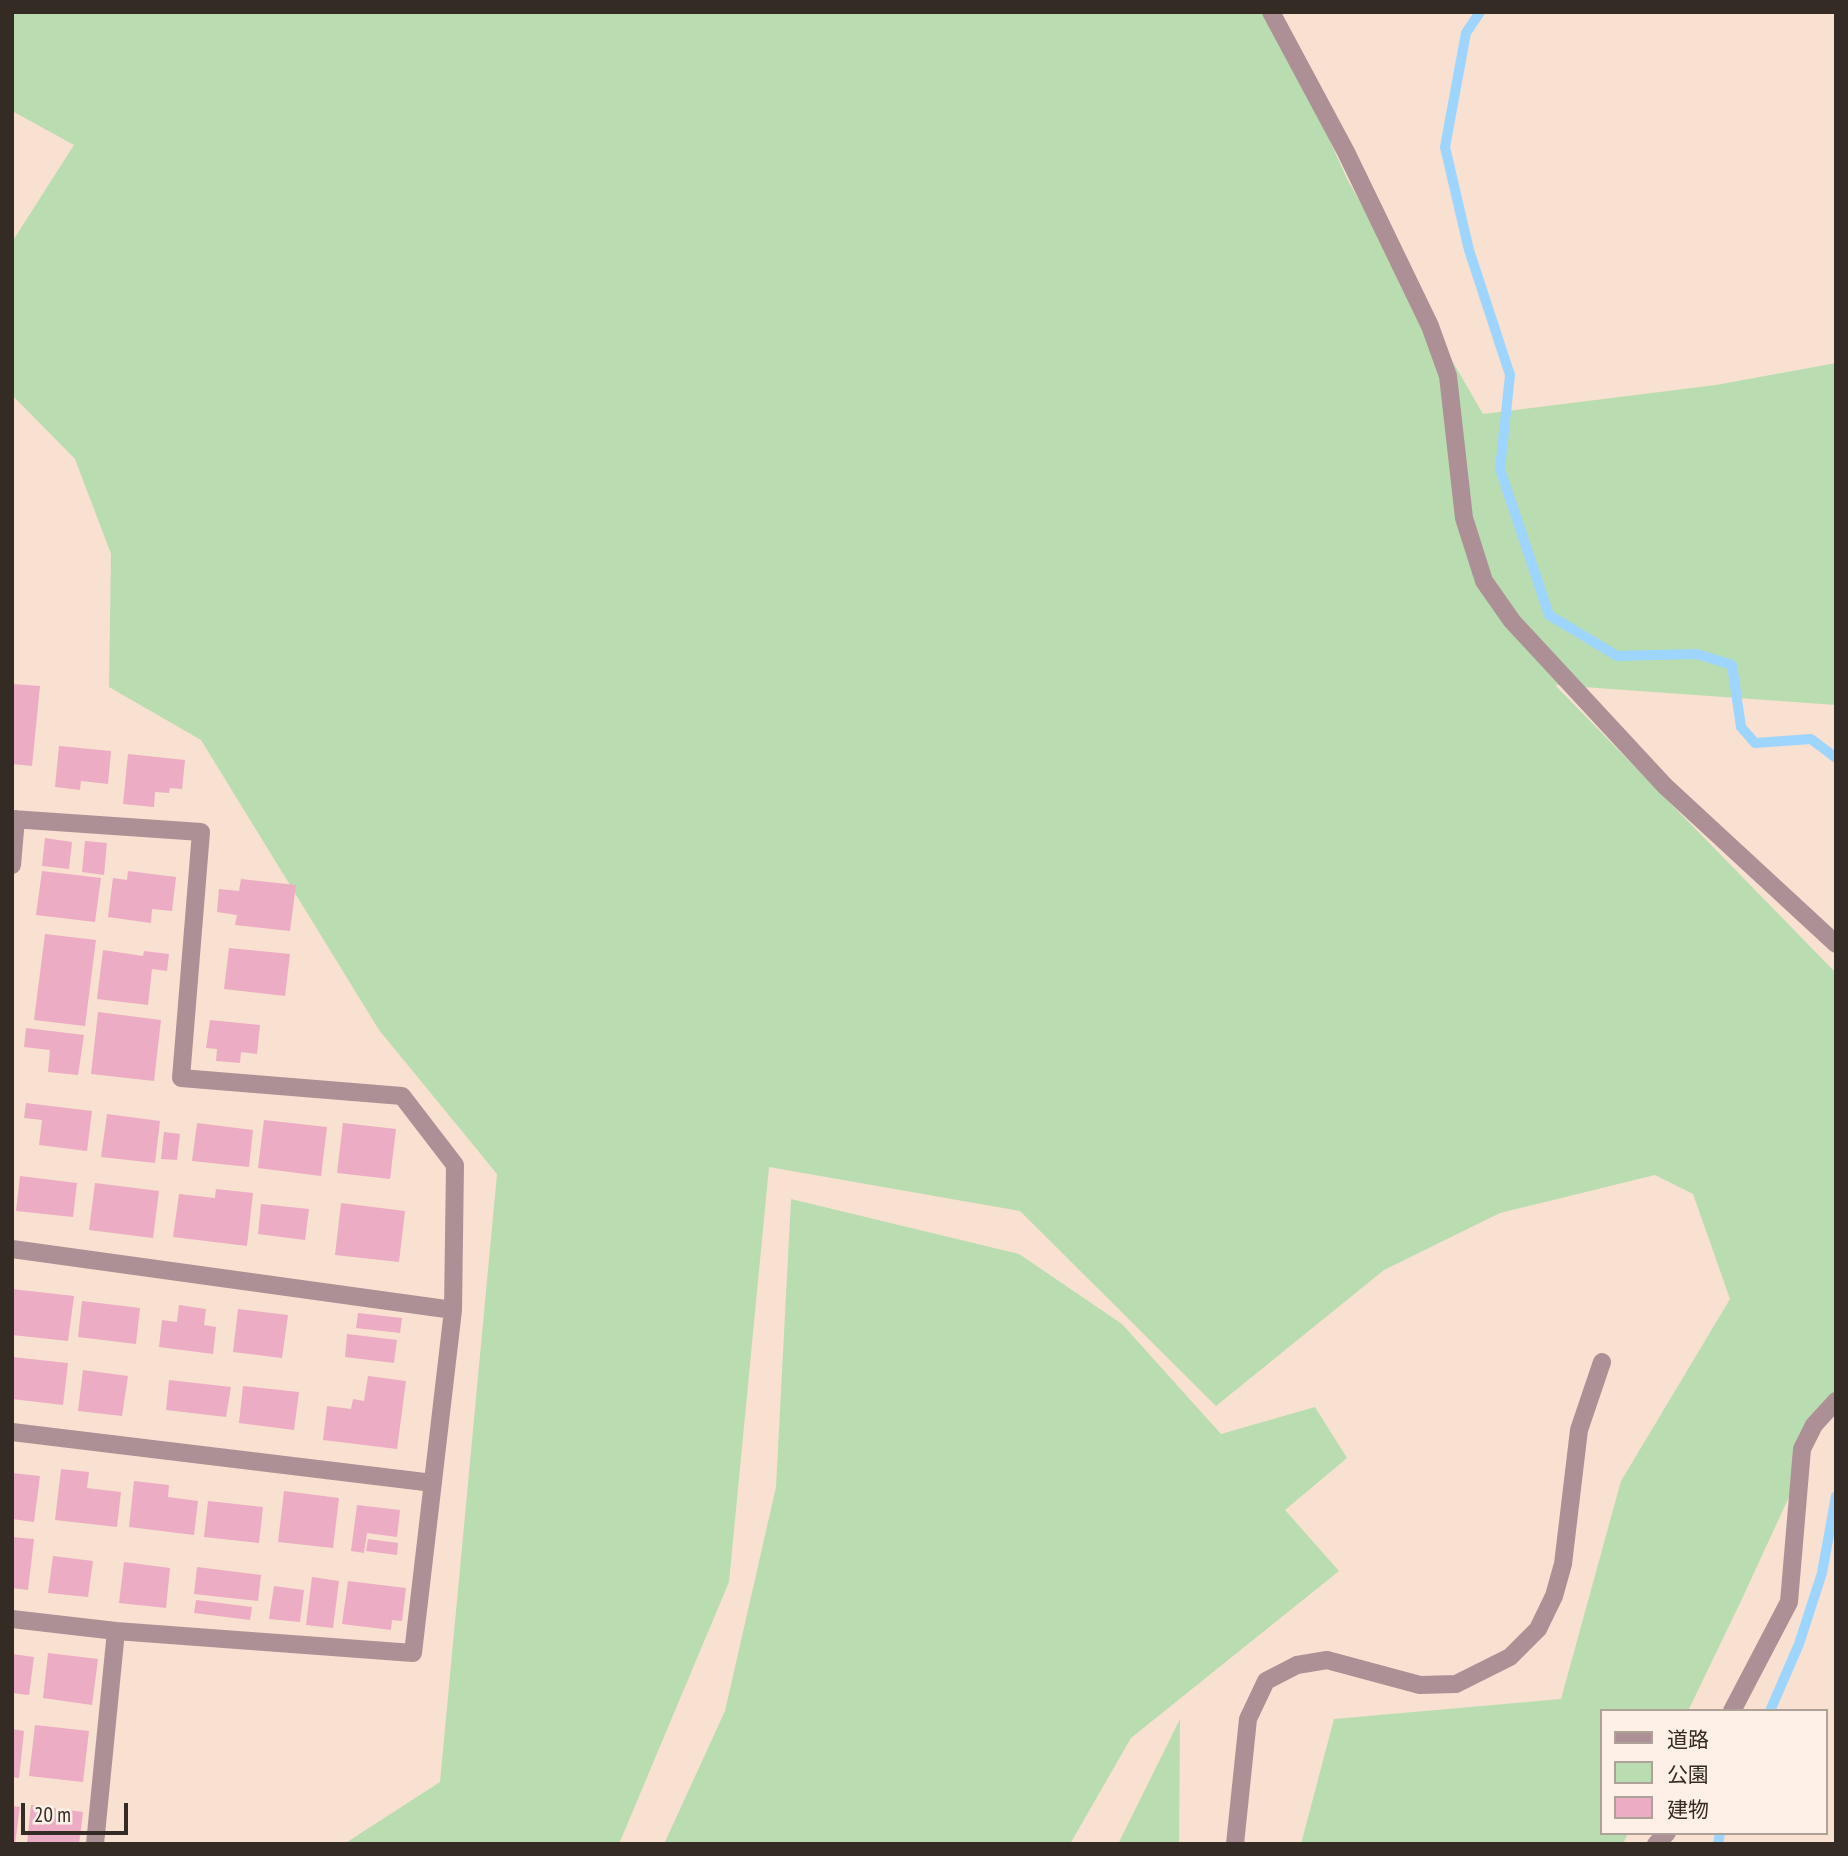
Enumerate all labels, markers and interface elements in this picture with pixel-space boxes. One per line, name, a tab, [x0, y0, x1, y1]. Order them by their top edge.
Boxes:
legend	[1600, 1709, 1827, 1835]
text: 道路	[1667, 1726, 1709, 1753]
text: 公園	[1667, 1761, 1709, 1788]
scale bar	[24, 1790, 131, 1834]
text: 建物	[1667, 1796, 1709, 1823]
text: 20 m	[34, 1801, 71, 1828]

